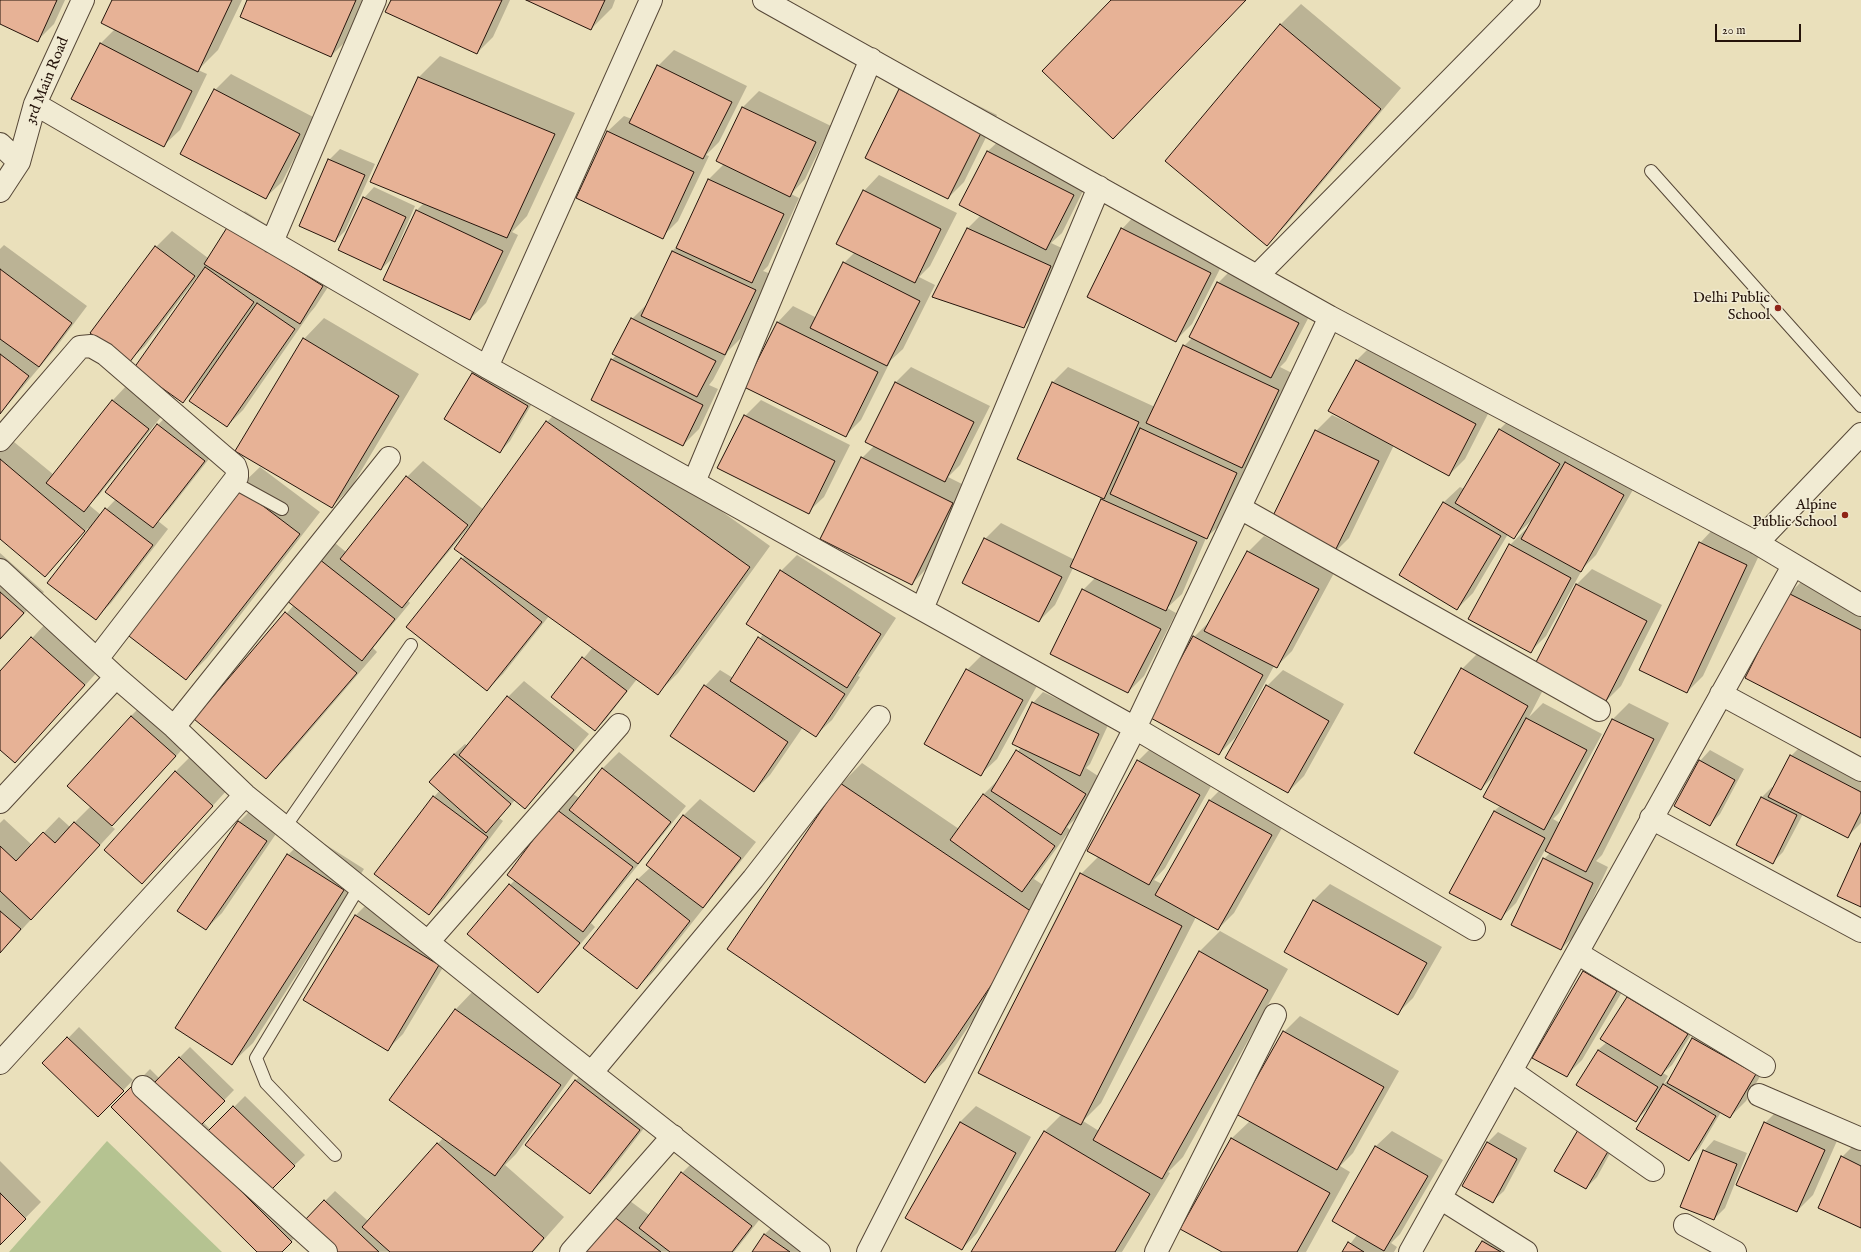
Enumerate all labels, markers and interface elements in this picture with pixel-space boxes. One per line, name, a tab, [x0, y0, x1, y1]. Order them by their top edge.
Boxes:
scale bar	[1717, 16, 1803, 42]
text: 20 m	[1722, 23, 1745, 38]
street label: 3rd Main Road	[22, 35, 74, 127]
place label: Delhi Public School	[1693, 290, 1770, 325]
marker: Delhi Public School	[1773, 303, 1783, 313]
place label: Alpine Public School	[1753, 497, 1837, 532]
marker: Alpine Public School	[1840, 510, 1850, 520]

